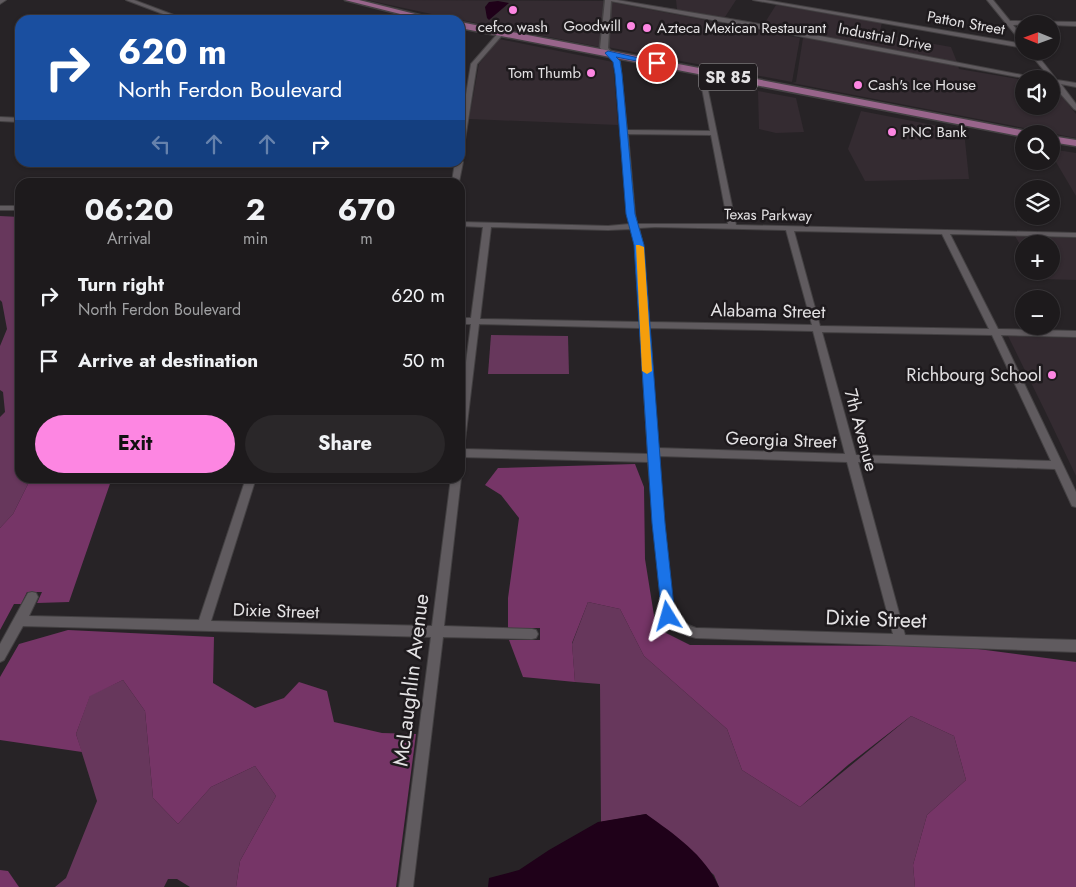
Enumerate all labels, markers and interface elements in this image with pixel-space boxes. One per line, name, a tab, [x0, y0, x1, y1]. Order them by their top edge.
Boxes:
marker: cefco wash	[507, 4, 519, 16]
street label: Patton Street	[925, 5, 1007, 41]
place label: Goodwill	[563, 15, 621, 37]
north arrow	[1015, 15, 1060, 60]
map controls	[1015, 15, 1060, 335]
place label: cefco wash	[478, 16, 548, 38]
place label: Azteca Mexican Restaurant	[657, 17, 826, 39]
street label: Industrial Drive	[836, 17, 934, 57]
marker: Goodwill	[625, 20, 637, 32]
marker: Azteca Mexican Restaurant	[641, 22, 653, 34]
text: 620 m	[118, 27, 227, 77]
icon: right	[35, 35, 100, 100]
pin	[636, 42, 678, 84]
icon: arrive	[643, 49, 671, 77]
place label: Tom Thumb	[508, 62, 581, 84]
road number: SR 85	[699, 64, 757, 90]
marker: Tom Thumb	[585, 67, 597, 79]
button: sound	[1015, 70, 1060, 115]
text: North Ferdon Boulevard	[118, 73, 342, 105]
place label: Cash's Ice House	[868, 74, 976, 96]
marker: Cash's Ice House	[852, 79, 864, 91]
place label: PNC Bank	[902, 121, 967, 143]
button: search	[1015, 125, 1060, 170]
marker: PNC Bank	[886, 126, 898, 138]
icon: left	[147, 130, 175, 158]
icon: ahead	[200, 130, 228, 158]
icon: ahead	[253, 130, 281, 158]
icon: right	[306, 130, 334, 158]
button: layers	[1015, 180, 1060, 225]
text: 06:20	[84, 188, 174, 231]
text: 2	[246, 188, 265, 231]
text: 670	[338, 188, 396, 231]
street label: Texas Parkway	[724, 203, 813, 227]
text: Arrival	[107, 227, 151, 250]
text: min	[243, 227, 268, 250]
text: m	[360, 227, 373, 250]
button: +	[1015, 235, 1060, 280]
text: Turn right	[78, 271, 164, 298]
icon: right	[35, 282, 63, 310]
text: 620 m	[391, 282, 445, 309]
button: −	[1015, 290, 1060, 335]
street label: Alabama Street	[710, 297, 826, 325]
text: North Ferdon Boulevard	[78, 298, 241, 321]
icon: arrive	[35, 347, 63, 375]
text: Arrive at destination	[78, 347, 258, 374]
text: 50 m	[402, 347, 445, 374]
place label: Richbourg School	[906, 362, 1042, 388]
marker: Richbourg School	[1046, 369, 1058, 381]
street label: 7th Avenue	[837, 386, 885, 474]
button: Exit	[35, 415, 235, 473]
button: Share	[245, 415, 445, 473]
street label: Georgia Street	[725, 425, 838, 455]
position arrow	[641, 589, 693, 641]
street label: McLaughlin Avenue	[386, 592, 436, 768]
street label: Dixie Street	[232, 596, 320, 626]
street label: Dixie Street	[825, 602, 927, 636]

